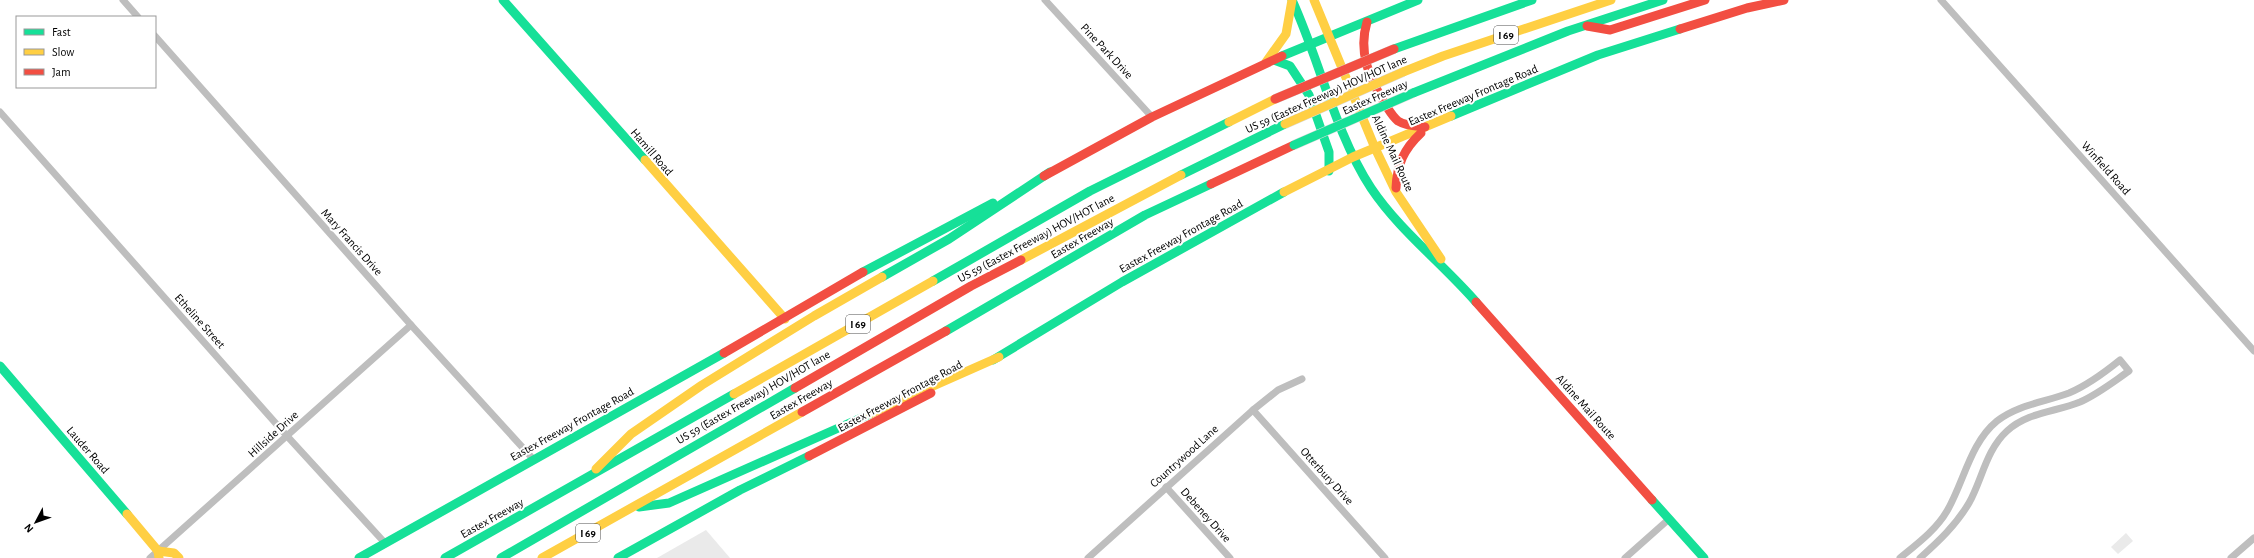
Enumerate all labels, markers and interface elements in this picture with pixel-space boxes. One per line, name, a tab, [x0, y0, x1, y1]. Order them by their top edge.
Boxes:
legend	[16, 16, 156, 88]
street label: Pine Park Drive	[1079, 21, 1135, 81]
text: Fast	[52, 26, 71, 38]
road number: I 69	[1494, 26, 1518, 44]
text: Slow	[52, 46, 74, 58]
street label: US 59 (Eastex Freeway) HOV/HOT lane	[1243, 52, 1409, 136]
street label: Eastex Freeway Frontage Road	[1407, 62, 1540, 129]
text: Jam	[52, 66, 71, 78]
street label: Eastex Freeway	[1340, 76, 1410, 118]
street label: Aldine Mail Route	[1370, 113, 1416, 193]
street label: Hamill Road	[629, 126, 675, 178]
street label: Winfield Road	[2079, 139, 2133, 197]
street label: US 59 (Eastex Freeway) HOV/HOT lane	[955, 190, 1117, 286]
street label: Eastex Freeway Frontage Road	[1117, 197, 1245, 276]
street label: Mary Francis Drive	[318, 206, 385, 278]
street label: Eastex Freeway	[1048, 214, 1116, 262]
street label: Etheline Street	[172, 291, 228, 351]
road number: I 69	[846, 315, 870, 333]
street label: US 59 (Eastex Freeway) HOV/HOT lane	[673, 347, 833, 447]
street label: Eastex Freeway Frontage Road	[836, 358, 965, 435]
street label: Aldine Mail Route	[1554, 372, 1618, 442]
street label: Eastex Freeway	[767, 375, 835, 423]
street label: Eastex Freeway Frontage Road	[508, 385, 636, 464]
street label: Hillside Drive	[246, 408, 300, 460]
street label: Countrywood Lane	[1148, 422, 1221, 490]
street label: Lauder Road	[64, 424, 112, 476]
street label: Otterbury Drive	[1297, 445, 1356, 508]
street label: Debeney Drive	[1178, 485, 1233, 545]
street label: Eastex Freeway	[458, 496, 526, 541]
north arrow	[16, 502, 56, 542]
text: N	[22, 522, 35, 535]
road number: I 69	[576, 524, 600, 542]

